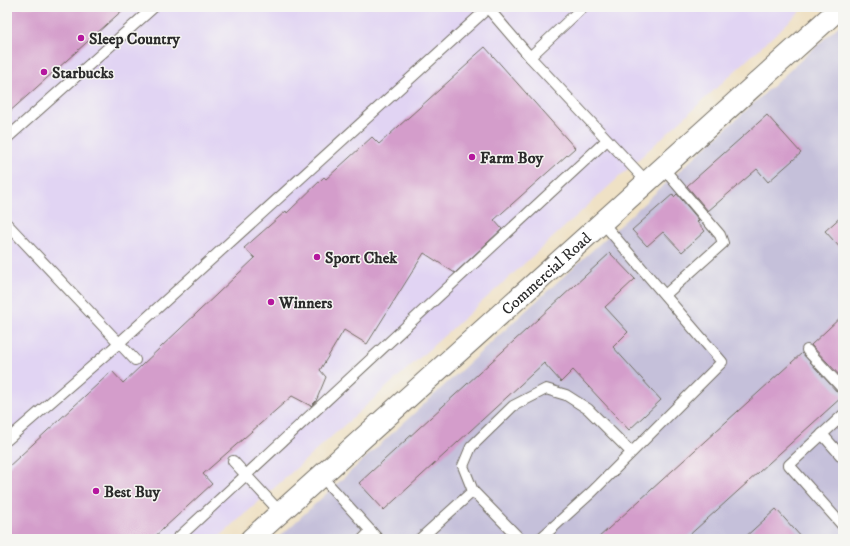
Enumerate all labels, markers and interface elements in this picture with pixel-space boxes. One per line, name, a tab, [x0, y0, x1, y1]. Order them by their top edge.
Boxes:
place label: Sleep Country	[89, 29, 180, 49]
marker: Sleep Country	[76, 33, 86, 43]
place label: Starbucks	[52, 63, 114, 83]
marker: Starbucks	[39, 67, 49, 77]
place label: Farm Boy	[480, 148, 543, 168]
marker: Farm Boy	[467, 152, 477, 162]
street label: Commercial Road	[497, 228, 596, 320]
place label: Sport Chek	[325, 248, 398, 268]
marker: Sport Chek	[312, 252, 322, 262]
place label: Winners	[278, 293, 333, 313]
marker: Winners	[266, 297, 276, 307]
place label: Best Buy	[104, 482, 161, 502]
marker: Best Buy	[91, 486, 101, 496]

